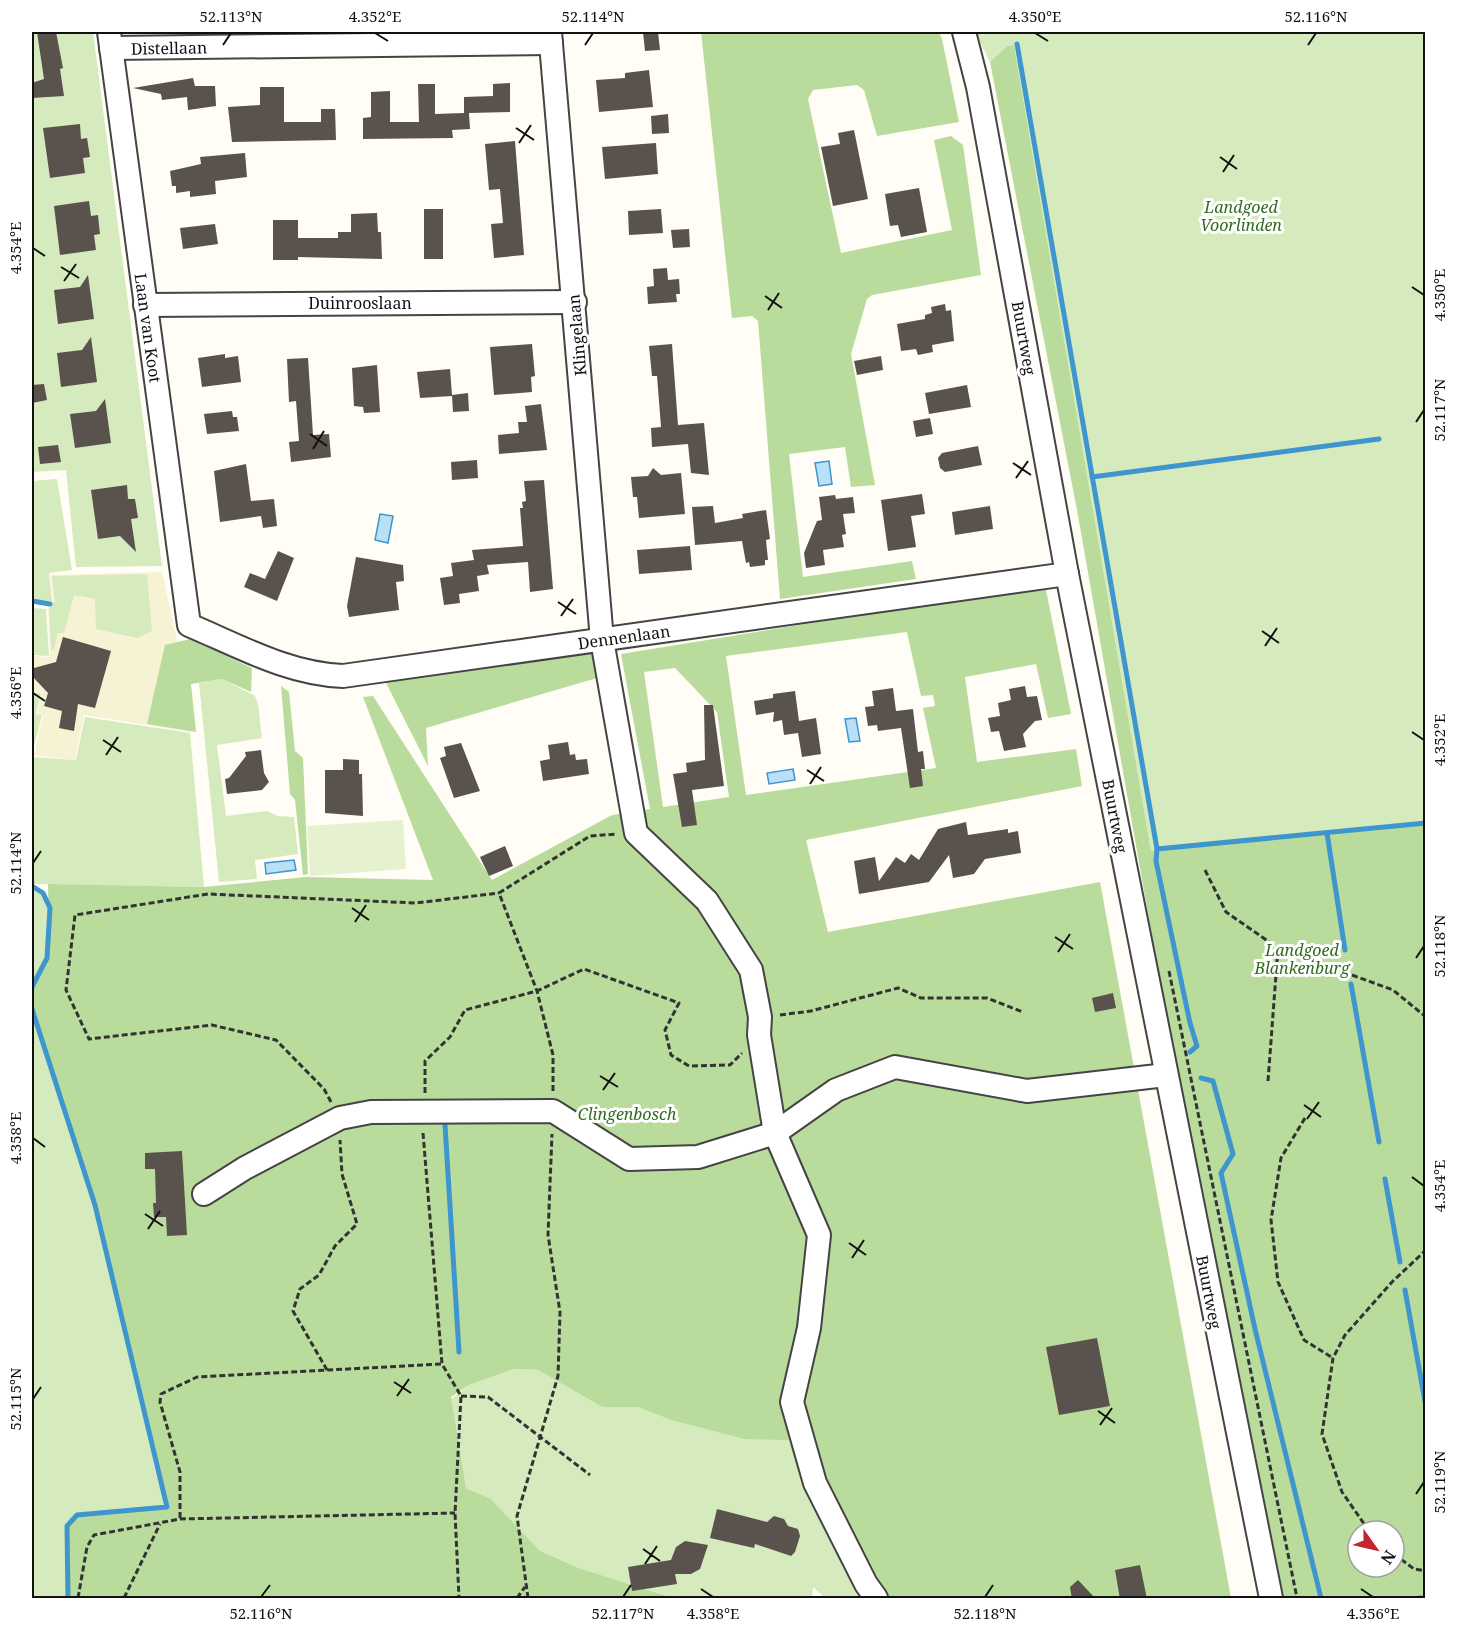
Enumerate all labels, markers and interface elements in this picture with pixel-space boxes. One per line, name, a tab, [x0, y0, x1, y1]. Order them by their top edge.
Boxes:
text: 52.113°N	[199, 6, 263, 26]
text: 4.352°E	[349, 6, 401, 26]
text: 52.114°N	[561, 6, 625, 26]
text: 4.350°E	[1009, 6, 1061, 26]
text: 52.116°N	[1284, 6, 1348, 26]
street label: Distellaan	[131, 36, 207, 60]
park label: Landgoed Voorlinden	[1200, 196, 1282, 236]
text: 4.354°E	[5, 222, 25, 274]
text: 4.350°E	[1429, 269, 1449, 321]
street label: Laan van Koot	[129, 272, 167, 384]
street label: Duinrooslaan	[308, 292, 412, 314]
street label: Klingelaan	[562, 293, 592, 377]
street label: Buurtweg	[1007, 299, 1041, 377]
text: 52.117°N	[1429, 378, 1449, 442]
street label: Dennenlaan	[576, 620, 672, 654]
text: 4.356°E	[5, 667, 25, 719]
text: 4.352°E	[1429, 714, 1449, 766]
street label: Buurtweg	[1097, 777, 1133, 855]
text: 52.114°N	[5, 831, 25, 895]
text: 52.118°N	[1429, 914, 1449, 978]
park label: Landgoed Blankenburg	[1253, 939, 1351, 979]
park label: Clingenbosch	[578, 1103, 677, 1125]
text: 4.358°E	[5, 1112, 25, 1164]
text: 4.354°E	[1429, 1160, 1449, 1212]
street label: Buurtweg	[1191, 1253, 1227, 1331]
text: 52.115°N	[5, 1367, 25, 1431]
text: 52.119°N	[1429, 1450, 1449, 1514]
north arrow	[1346, 1519, 1406, 1579]
text: N	[1376, 1546, 1401, 1569]
text: 52.116°N	[229, 1603, 293, 1623]
text: 52.117°N	[591, 1603, 655, 1623]
text: 4.358°E	[687, 1603, 739, 1623]
text: 52.118°N	[953, 1603, 1017, 1623]
text: 4.356°E	[1347, 1603, 1399, 1623]

